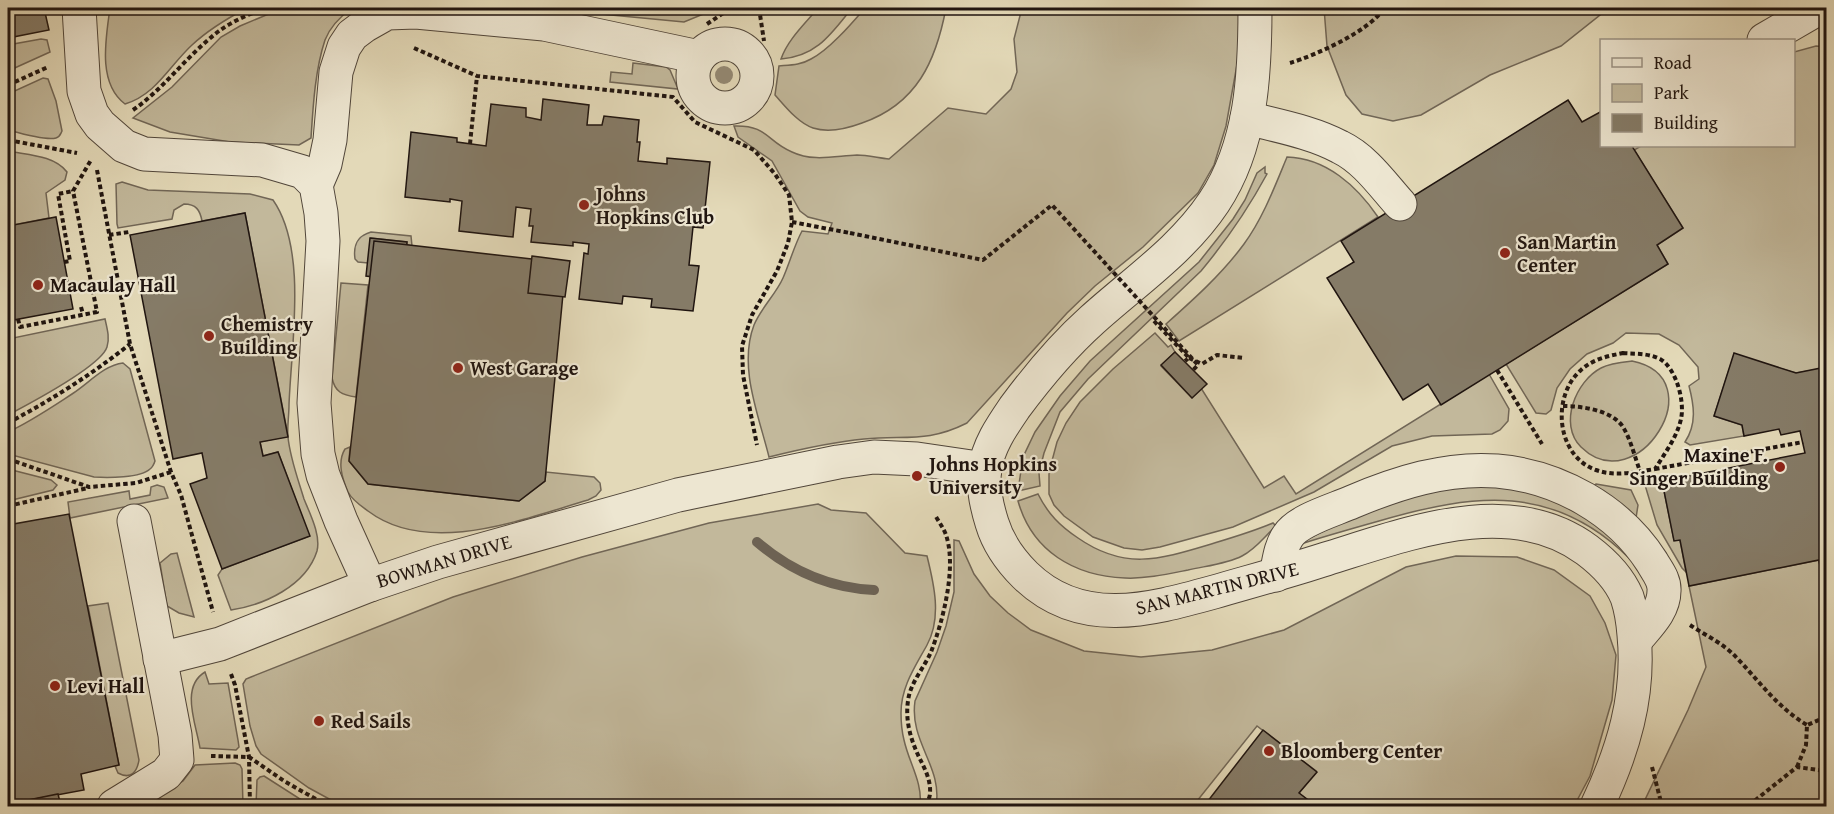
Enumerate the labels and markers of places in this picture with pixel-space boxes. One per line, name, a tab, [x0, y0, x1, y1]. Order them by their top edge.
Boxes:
place label: Johns Hopkins Club	[593, 179, 714, 231]
marker: Johns Hopkins Club	[577, 198, 591, 212]
place label: San Martin Center	[1517, 227, 1616, 279]
marker: San Martin Center	[1498, 246, 1512, 260]
place label: Macaulay Hall	[50, 270, 176, 299]
marker: Macaulay Hall	[31, 278, 45, 292]
place label: Chemistry Building	[221, 309, 314, 361]
marker: Chemistry Building	[202, 329, 216, 343]
place label: West Garage	[470, 353, 579, 382]
marker: West Garage	[451, 361, 465, 375]
place label: Maxine F. Singer Building	[1629, 440, 1768, 492]
place label: Johns Hopkins University	[926, 449, 1057, 501]
marker: Maxine F. Singer Building	[1773, 460, 1787, 474]
marker: Johns Hopkins University	[910, 469, 924, 483]
place label: Levi Hall	[67, 671, 145, 700]
marker: Levi Hall	[48, 679, 62, 693]
place label: Red Sails	[331, 706, 411, 735]
marker: Red Sails	[312, 714, 326, 728]
place label: Bloomberg Center	[1281, 736, 1442, 765]
marker: Bloomberg Center	[1262, 744, 1276, 758]

